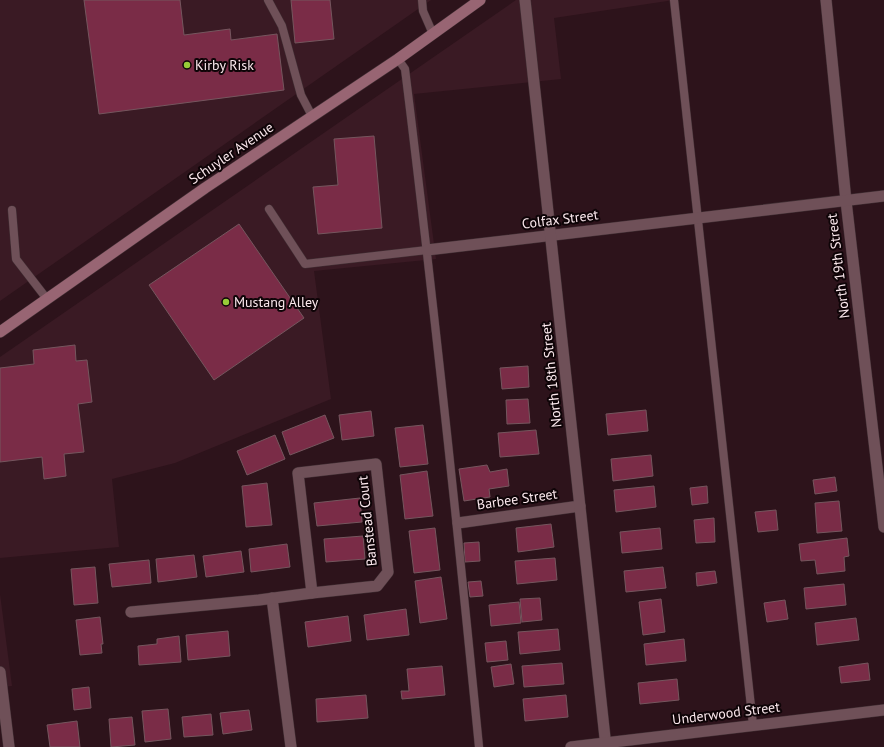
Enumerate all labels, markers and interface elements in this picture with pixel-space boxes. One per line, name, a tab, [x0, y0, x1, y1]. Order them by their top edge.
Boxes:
place label: Kirby Risk	[195, 56, 254, 74]
marker: Kirby Risk	[182, 60, 192, 70]
street label: Schuyler Avenue	[185, 118, 277, 188]
street label: Colfax Street	[521, 205, 599, 233]
street label: North 19th Street	[823, 212, 853, 319]
place label: Mustang Alley	[234, 293, 319, 311]
marker: Mustang Alley	[221, 297, 231, 307]
street label: North 18th Street	[537, 321, 565, 428]
street label: Banstead Court	[353, 475, 381, 567]
street label: Barbee Street	[476, 484, 559, 514]
street label: Underwood Street	[671, 697, 781, 729]

